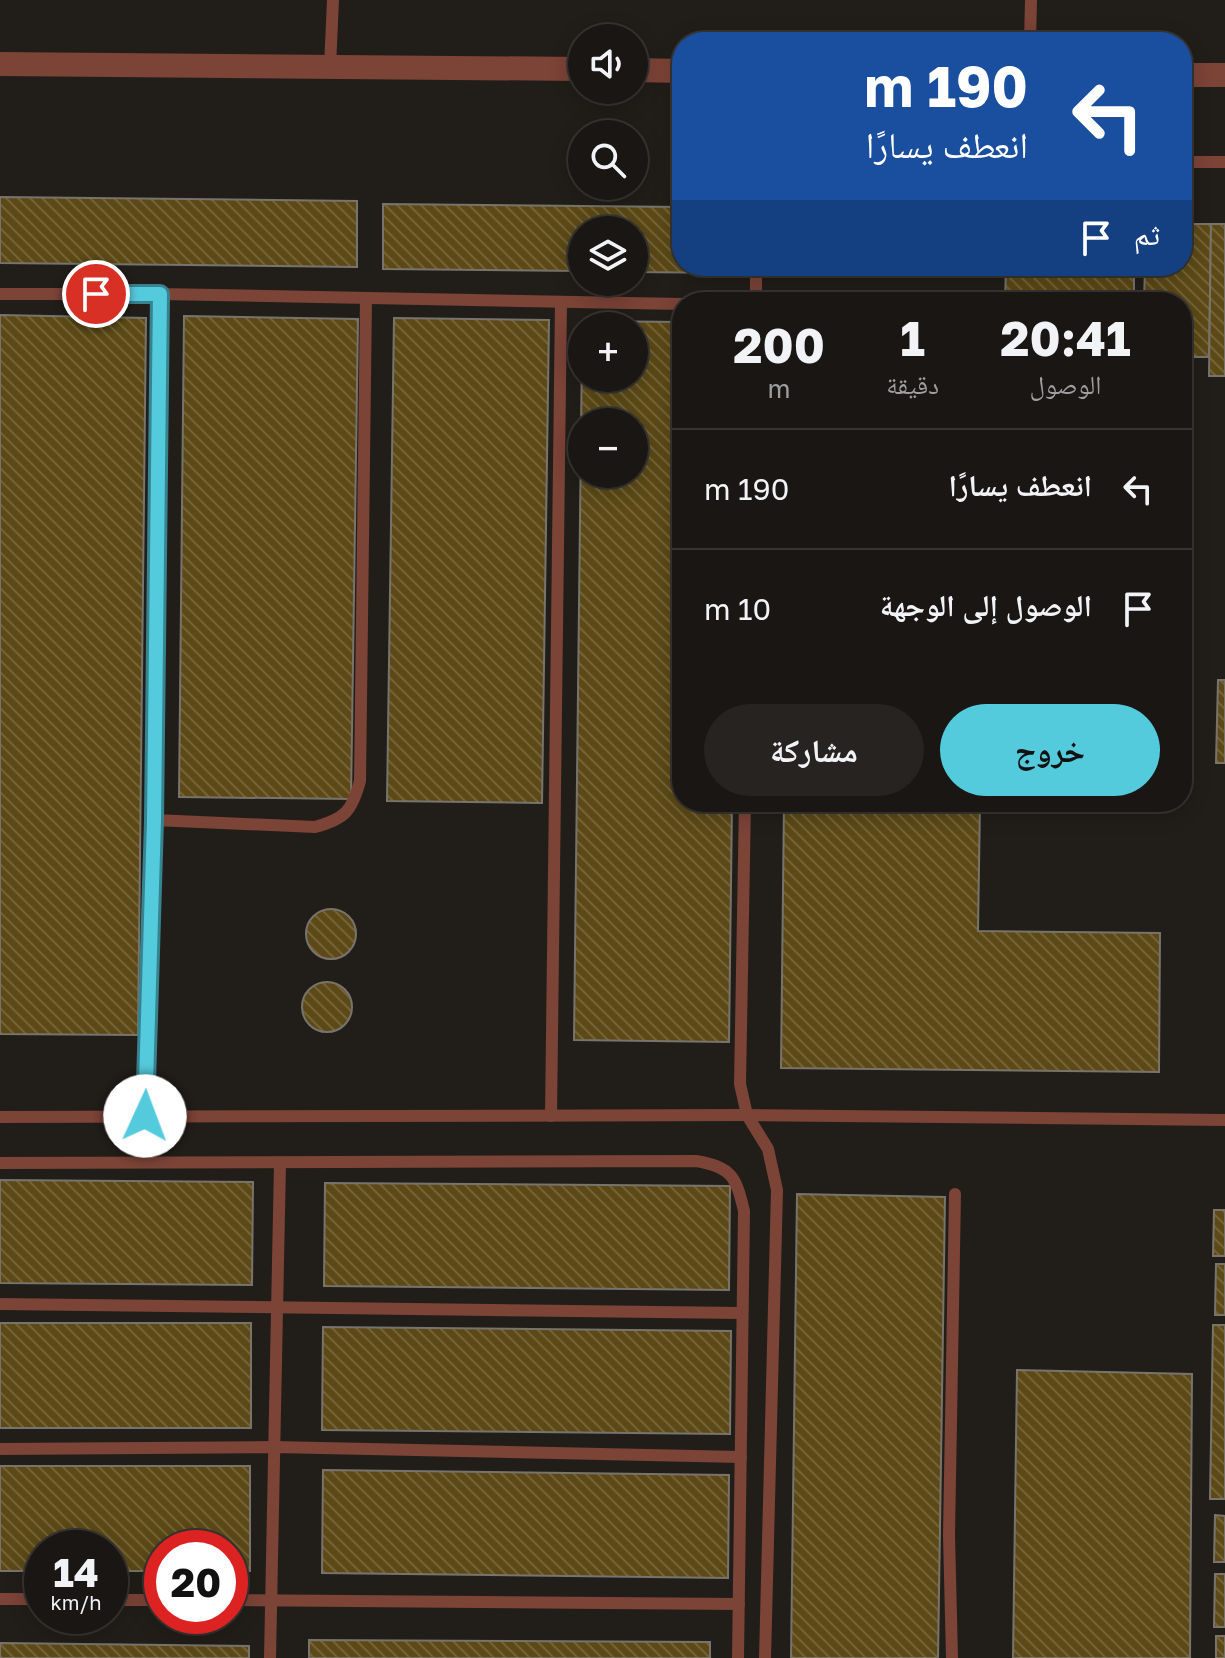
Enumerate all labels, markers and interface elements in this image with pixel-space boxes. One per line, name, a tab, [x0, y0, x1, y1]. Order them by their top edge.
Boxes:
map controls	[568, 24, 648, 488]
button: sound	[568, 24, 648, 104]
text: 190 m	[864, 52, 1028, 119]
icon: left	[1056, 64, 1160, 168]
button: search	[568, 120, 648, 200]
text: انعطف يسارًا	[866, 123, 1028, 166]
button: layers	[568, 216, 648, 296]
icon: arrive	[1074, 216, 1118, 260]
text: ثم	[1134, 216, 1160, 252]
pin	[62, 260, 130, 328]
icon: arrive	[74, 272, 118, 316]
text: 1	[900, 309, 925, 367]
text: 20:41	[1000, 309, 1131, 367]
button: +	[568, 312, 648, 392]
text: 200	[733, 316, 825, 374]
text: دقيقة	[886, 369, 939, 400]
text: الوصول	[1030, 369, 1101, 400]
text: m	[768, 373, 791, 404]
button: −	[568, 408, 648, 488]
text: انعطف يسارًا	[948, 467, 1092, 503]
icon: left	[1116, 467, 1160, 511]
text: 190 m	[704, 471, 789, 507]
text: الوصول إلى الوجهة	[880, 587, 1092, 623]
icon: arrive	[1116, 587, 1160, 631]
text: 10 m	[704, 591, 771, 627]
button: مشاركة	[704, 704, 924, 796]
button: خروج	[940, 704, 1160, 796]
position arrow	[103, 1074, 187, 1158]
speed limit sign: 20	[144, 1530, 248, 1634]
text: 14	[53, 1548, 99, 1596]
text: km/h	[51, 1590, 101, 1614]

